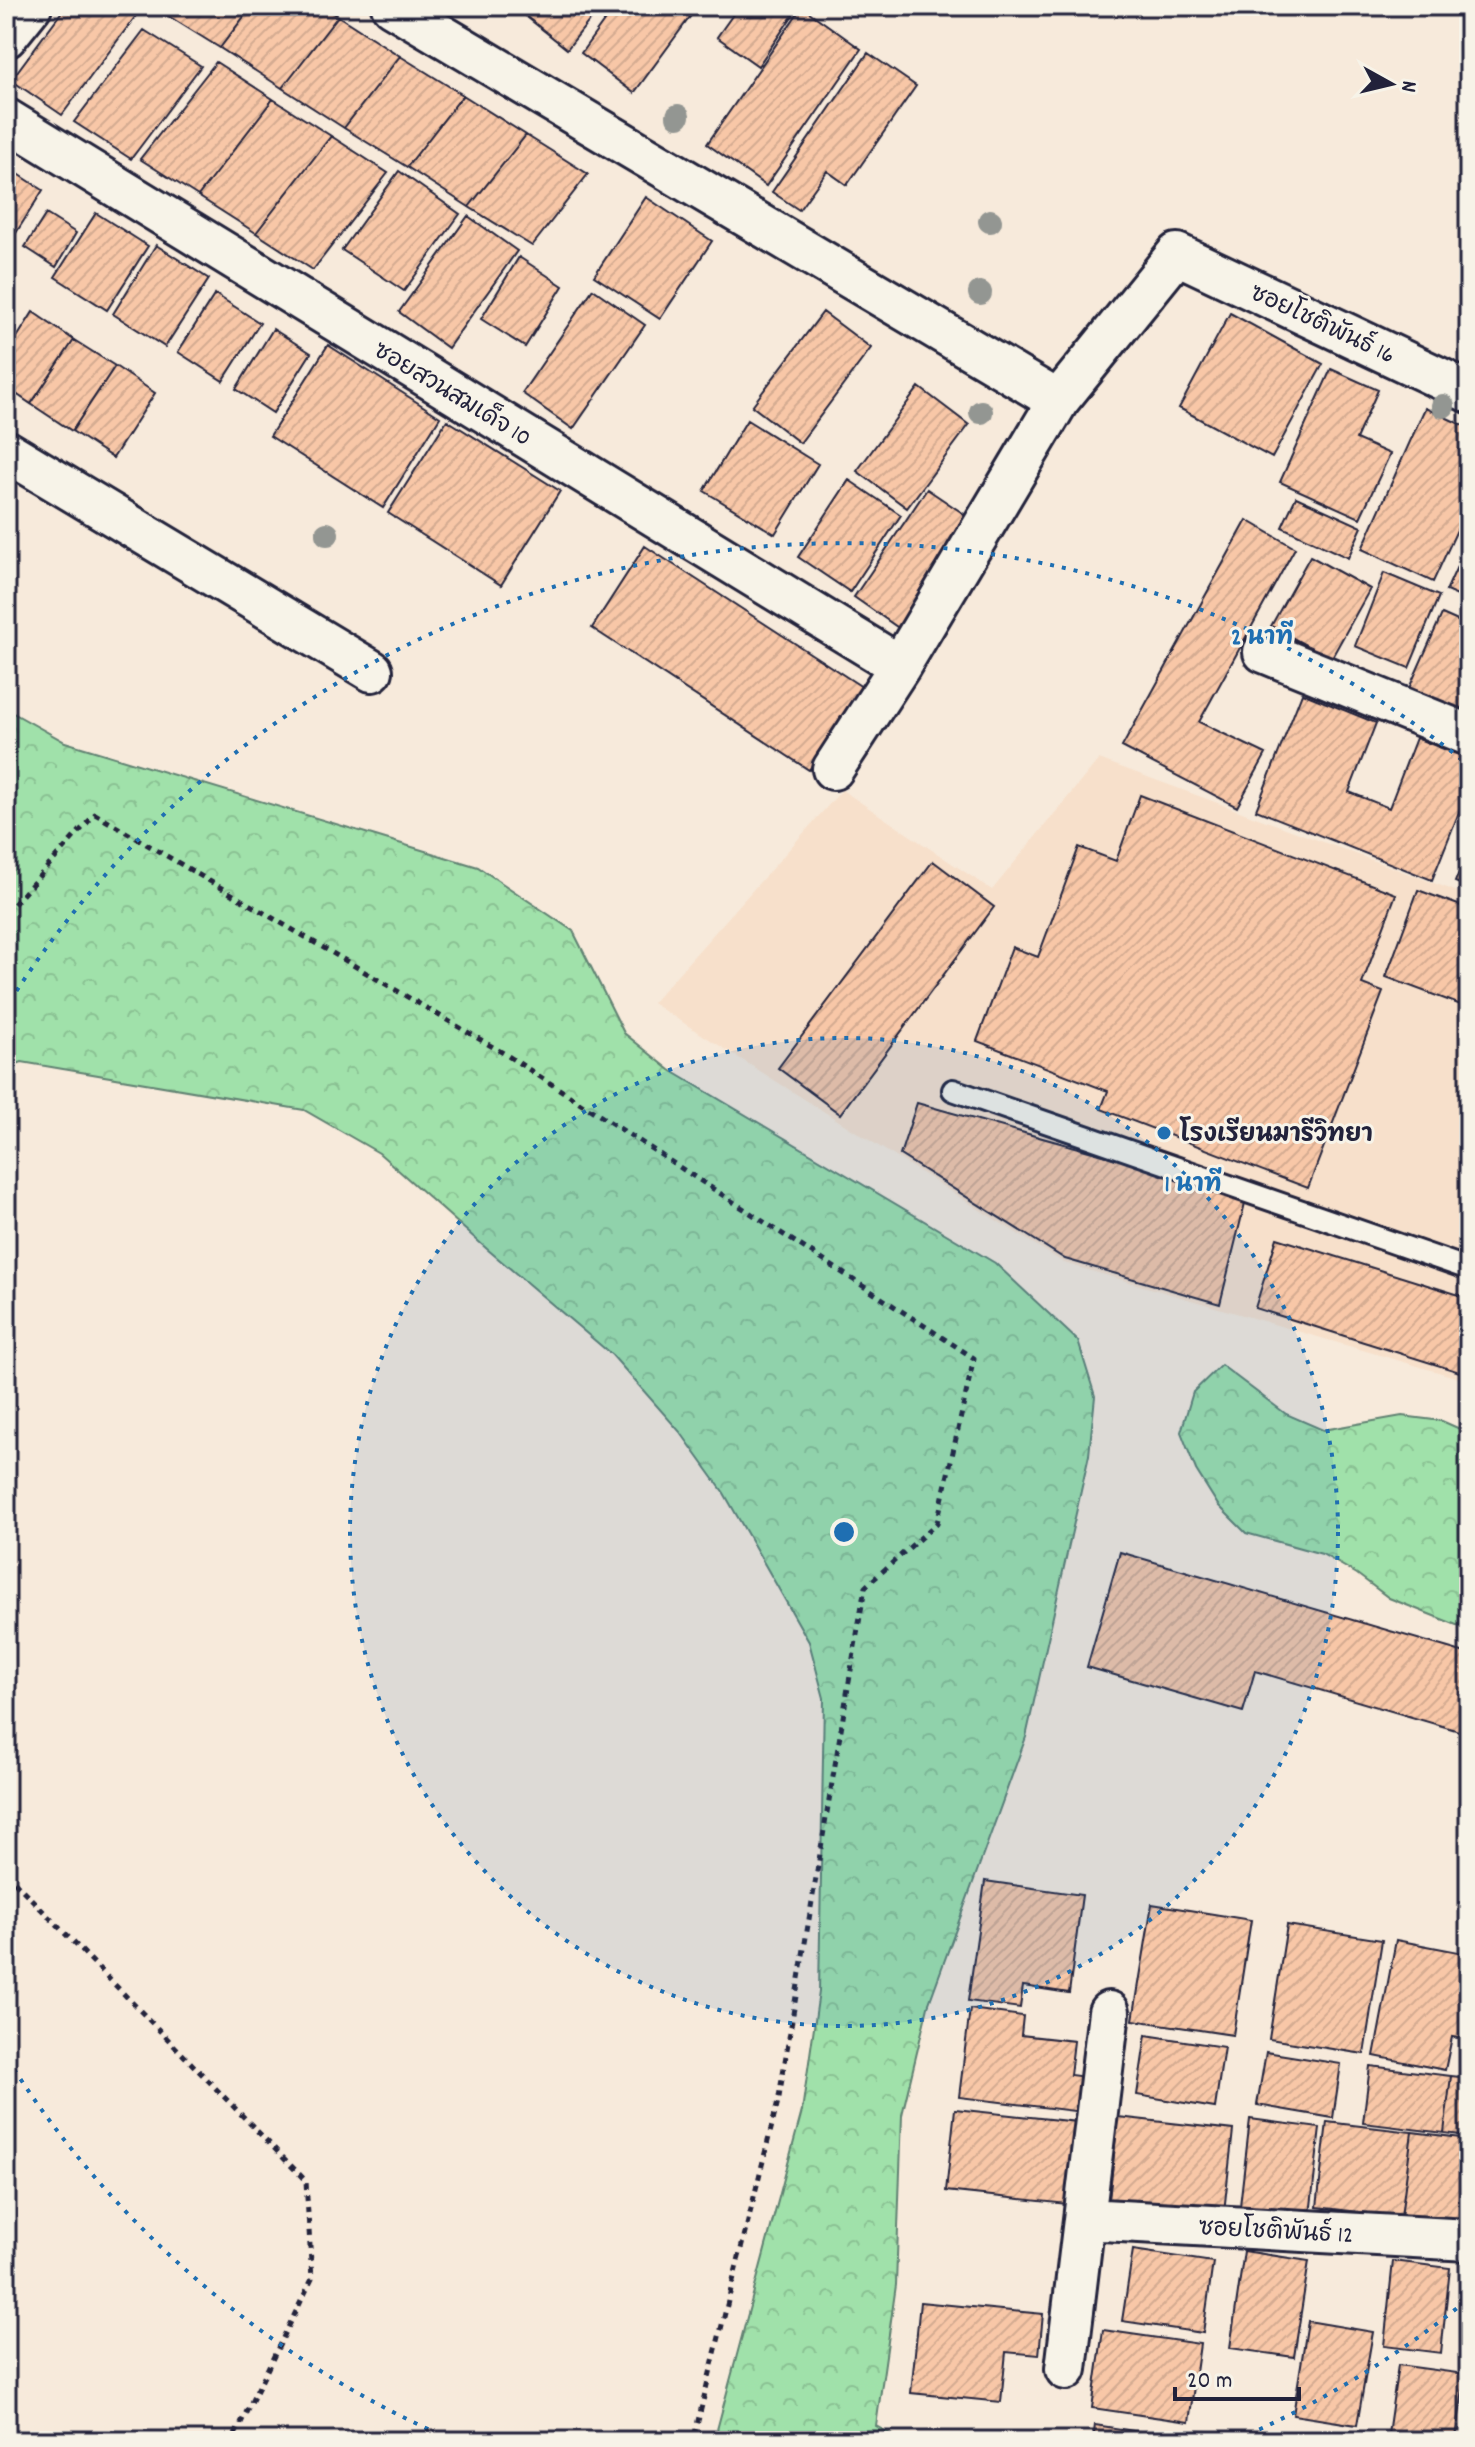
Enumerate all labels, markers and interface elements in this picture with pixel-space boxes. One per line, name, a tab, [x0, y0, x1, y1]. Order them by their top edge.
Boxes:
north arrow	[1351, 44, 1431, 124]
text: N	[1391, 79, 1423, 94]
street label: ซอยโชติพันธ์ 16	[1244, 275, 1401, 374]
street label: ซอยสวนสมเด็จ 10	[366, 334, 537, 456]
text: 2 นาที	[1231, 620, 1294, 656]
place label: โรงเรียนมารีวิทยา	[1179, 1116, 1373, 1153]
marker: โรงเรียนมารีวิทยา	[1155, 1124, 1173, 1142]
text: 1 นาที	[1165, 1167, 1222, 1203]
centre of rings	[830, 1518, 858, 1546]
street label: ซอยโชติพันธ์ 12	[1198, 2210, 1354, 2254]
scale bar	[1175, 2351, 1299, 2401]
text: 20 m	[1187, 2365, 1233, 2399]

